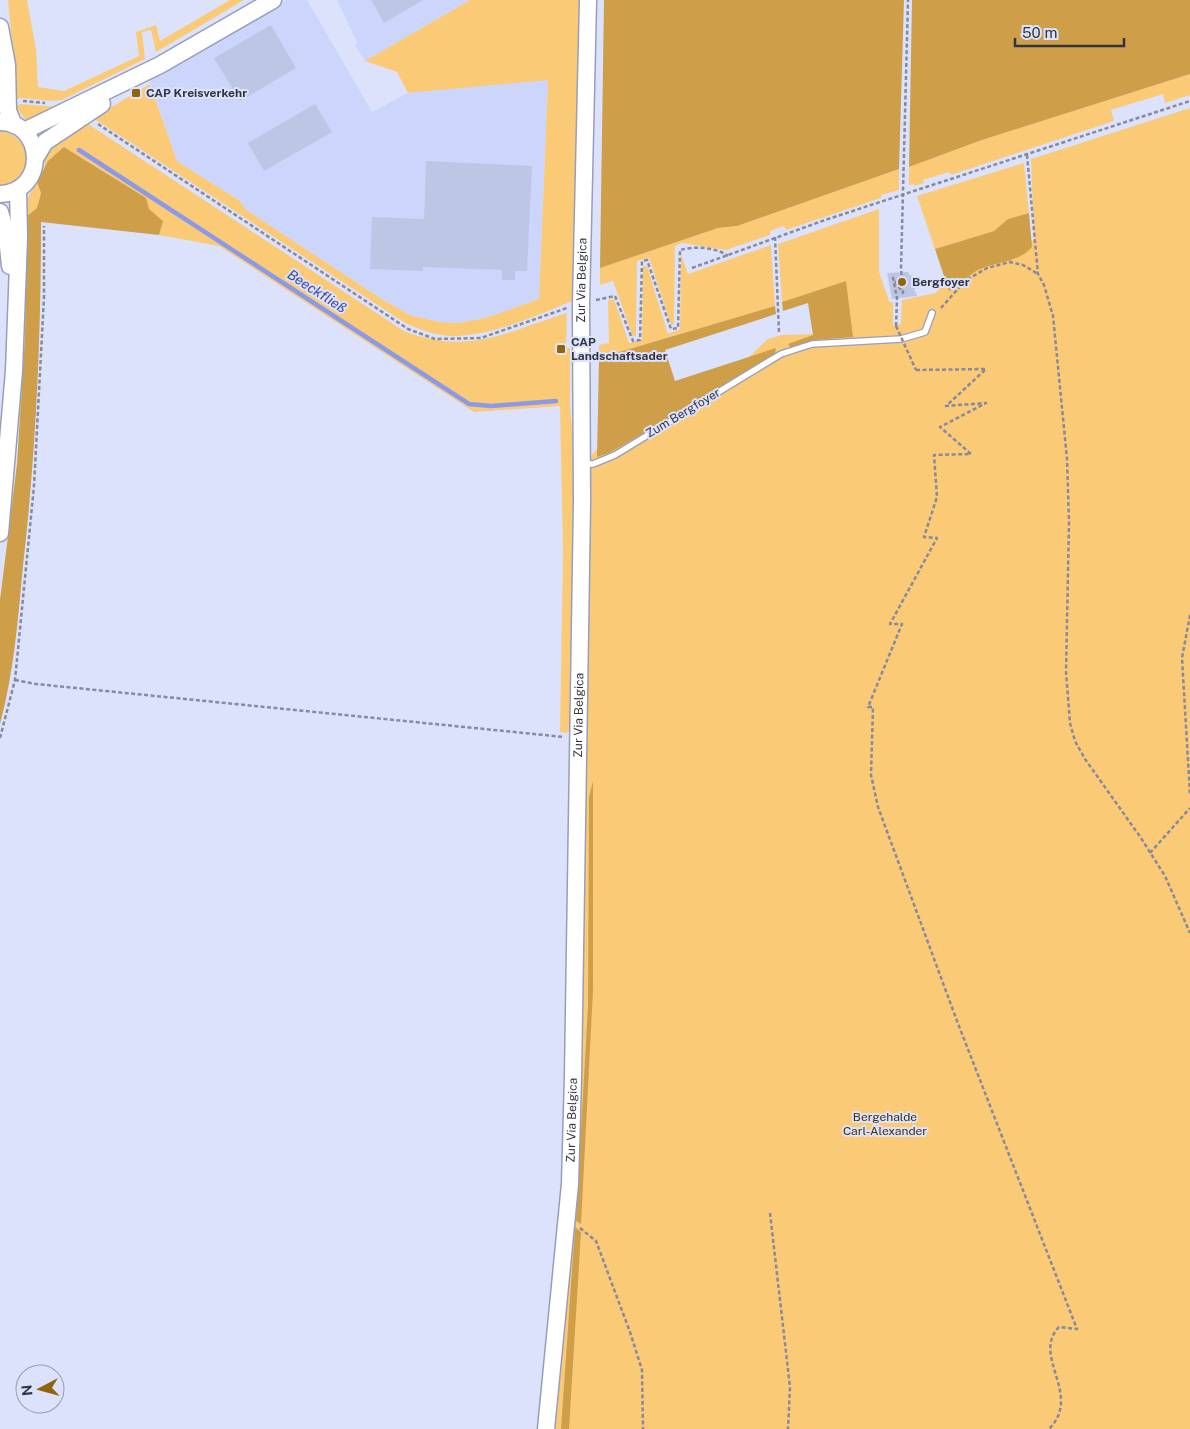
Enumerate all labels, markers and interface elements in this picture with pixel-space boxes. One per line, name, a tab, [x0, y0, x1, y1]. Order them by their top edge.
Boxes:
scale bar	[1015, 15, 1124, 47]
text: 50 m	[1022, 24, 1057, 41]
place label: CAP Kreisverkehr	[146, 86, 247, 100]
marker: CAP Kreisverkehr	[130, 87, 142, 99]
street label: Zur Via Belgica	[574, 238, 590, 323]
water label: Beeckfließ	[284, 266, 350, 316]
place label: Bergfoyer	[912, 275, 970, 289]
marker: Bergfoyer	[896, 276, 908, 288]
place label: CAP Landschaftsader	[571, 335, 668, 363]
marker: CAP Landschaftsader	[555, 343, 567, 355]
street label: Zum Bergfoyer	[643, 385, 723, 441]
street label: Zur Via Belgica	[571, 673, 586, 758]
street label: Zur Via Belgica	[564, 1078, 580, 1163]
park label: Bergehalde Carl-Alexander	[843, 1110, 927, 1138]
north arrow	[15, 1364, 65, 1414]
text: N	[19, 1384, 36, 1397]

